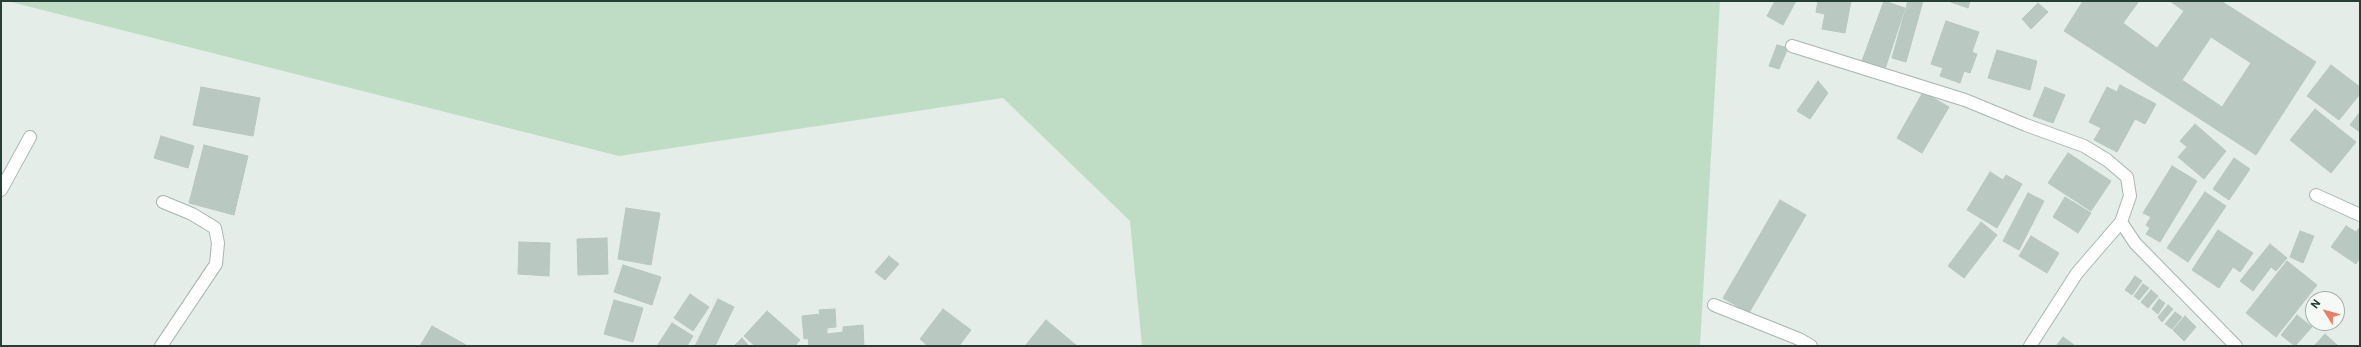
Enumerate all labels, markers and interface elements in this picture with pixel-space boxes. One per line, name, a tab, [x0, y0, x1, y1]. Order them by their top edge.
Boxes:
north arrow	[2305, 291, 2345, 331]
text: N	[2308, 297, 2323, 311]

